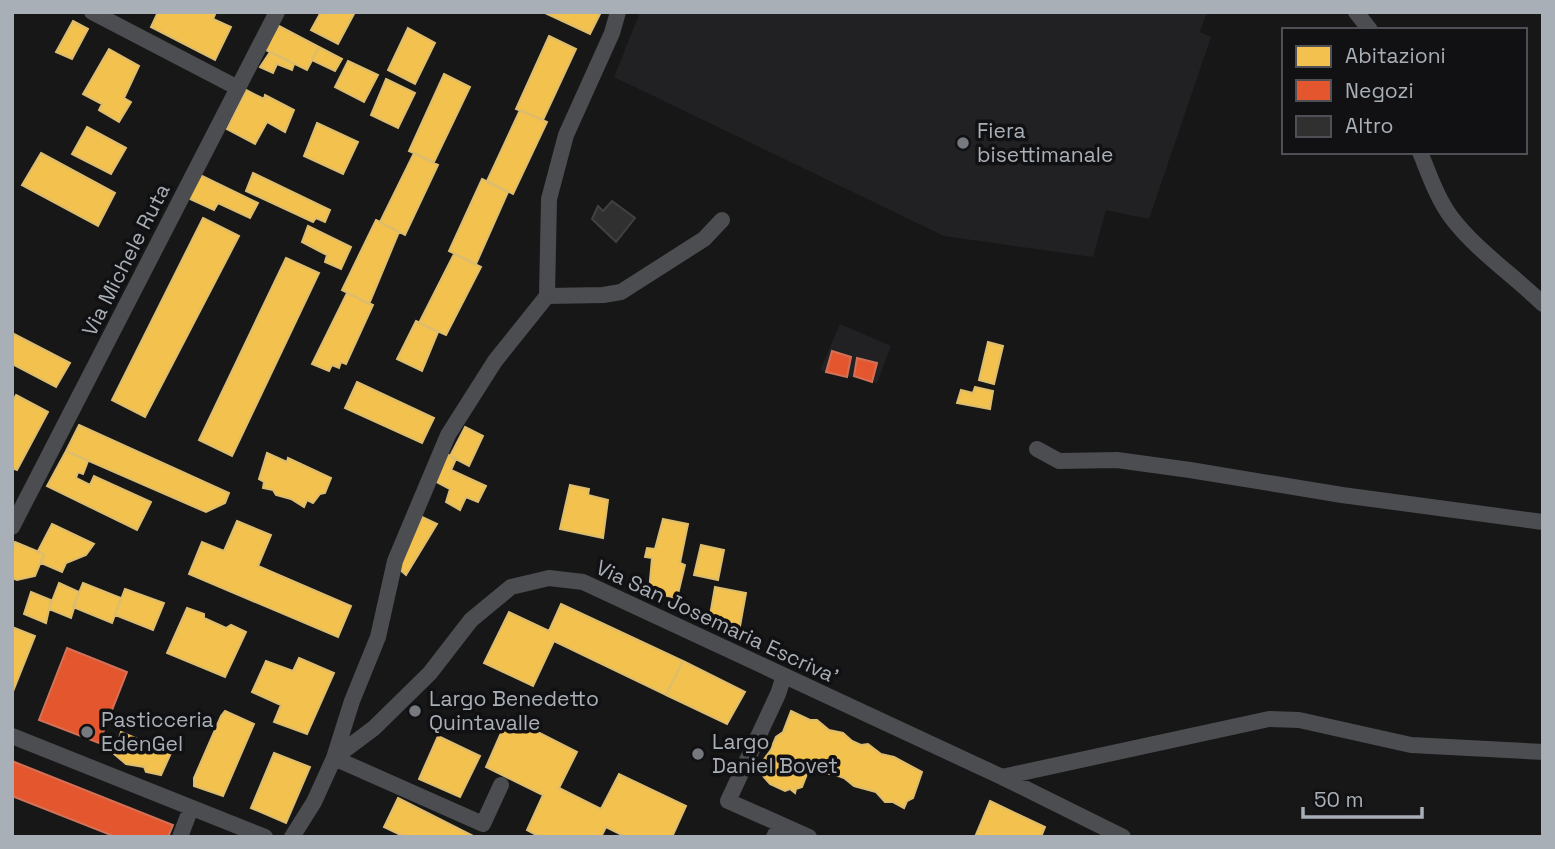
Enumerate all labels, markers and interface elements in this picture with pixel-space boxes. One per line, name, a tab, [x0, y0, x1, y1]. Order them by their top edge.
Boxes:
legend	[1282, 28, 1527, 154]
text: Abitazioni	[1345, 42, 1446, 69]
text: Negozi	[1345, 77, 1414, 104]
text: Altro	[1345, 112, 1394, 139]
place label: Fiera bisettimanale	[977, 117, 1113, 168]
marker: Fiera bisettimanale	[955, 135, 971, 151]
street label: Via Michele Ruta	[75, 179, 176, 341]
street label: Via San Josemaria Escriva'	[592, 553, 843, 690]
place label: Largo Benedetto Quintavalle	[429, 685, 599, 736]
marker: Largo Benedetto Quintavalle	[407, 703, 423, 719]
place label: Pasticceria EdenGel	[101, 706, 214, 757]
marker: Pasticceria EdenGel	[79, 724, 95, 740]
place label: Largo Daniel Bovet	[712, 728, 838, 779]
marker: Largo Daniel Bovet	[690, 746, 706, 762]
scale bar	[1303, 776, 1422, 820]
text: 50 m	[1314, 786, 1364, 813]

